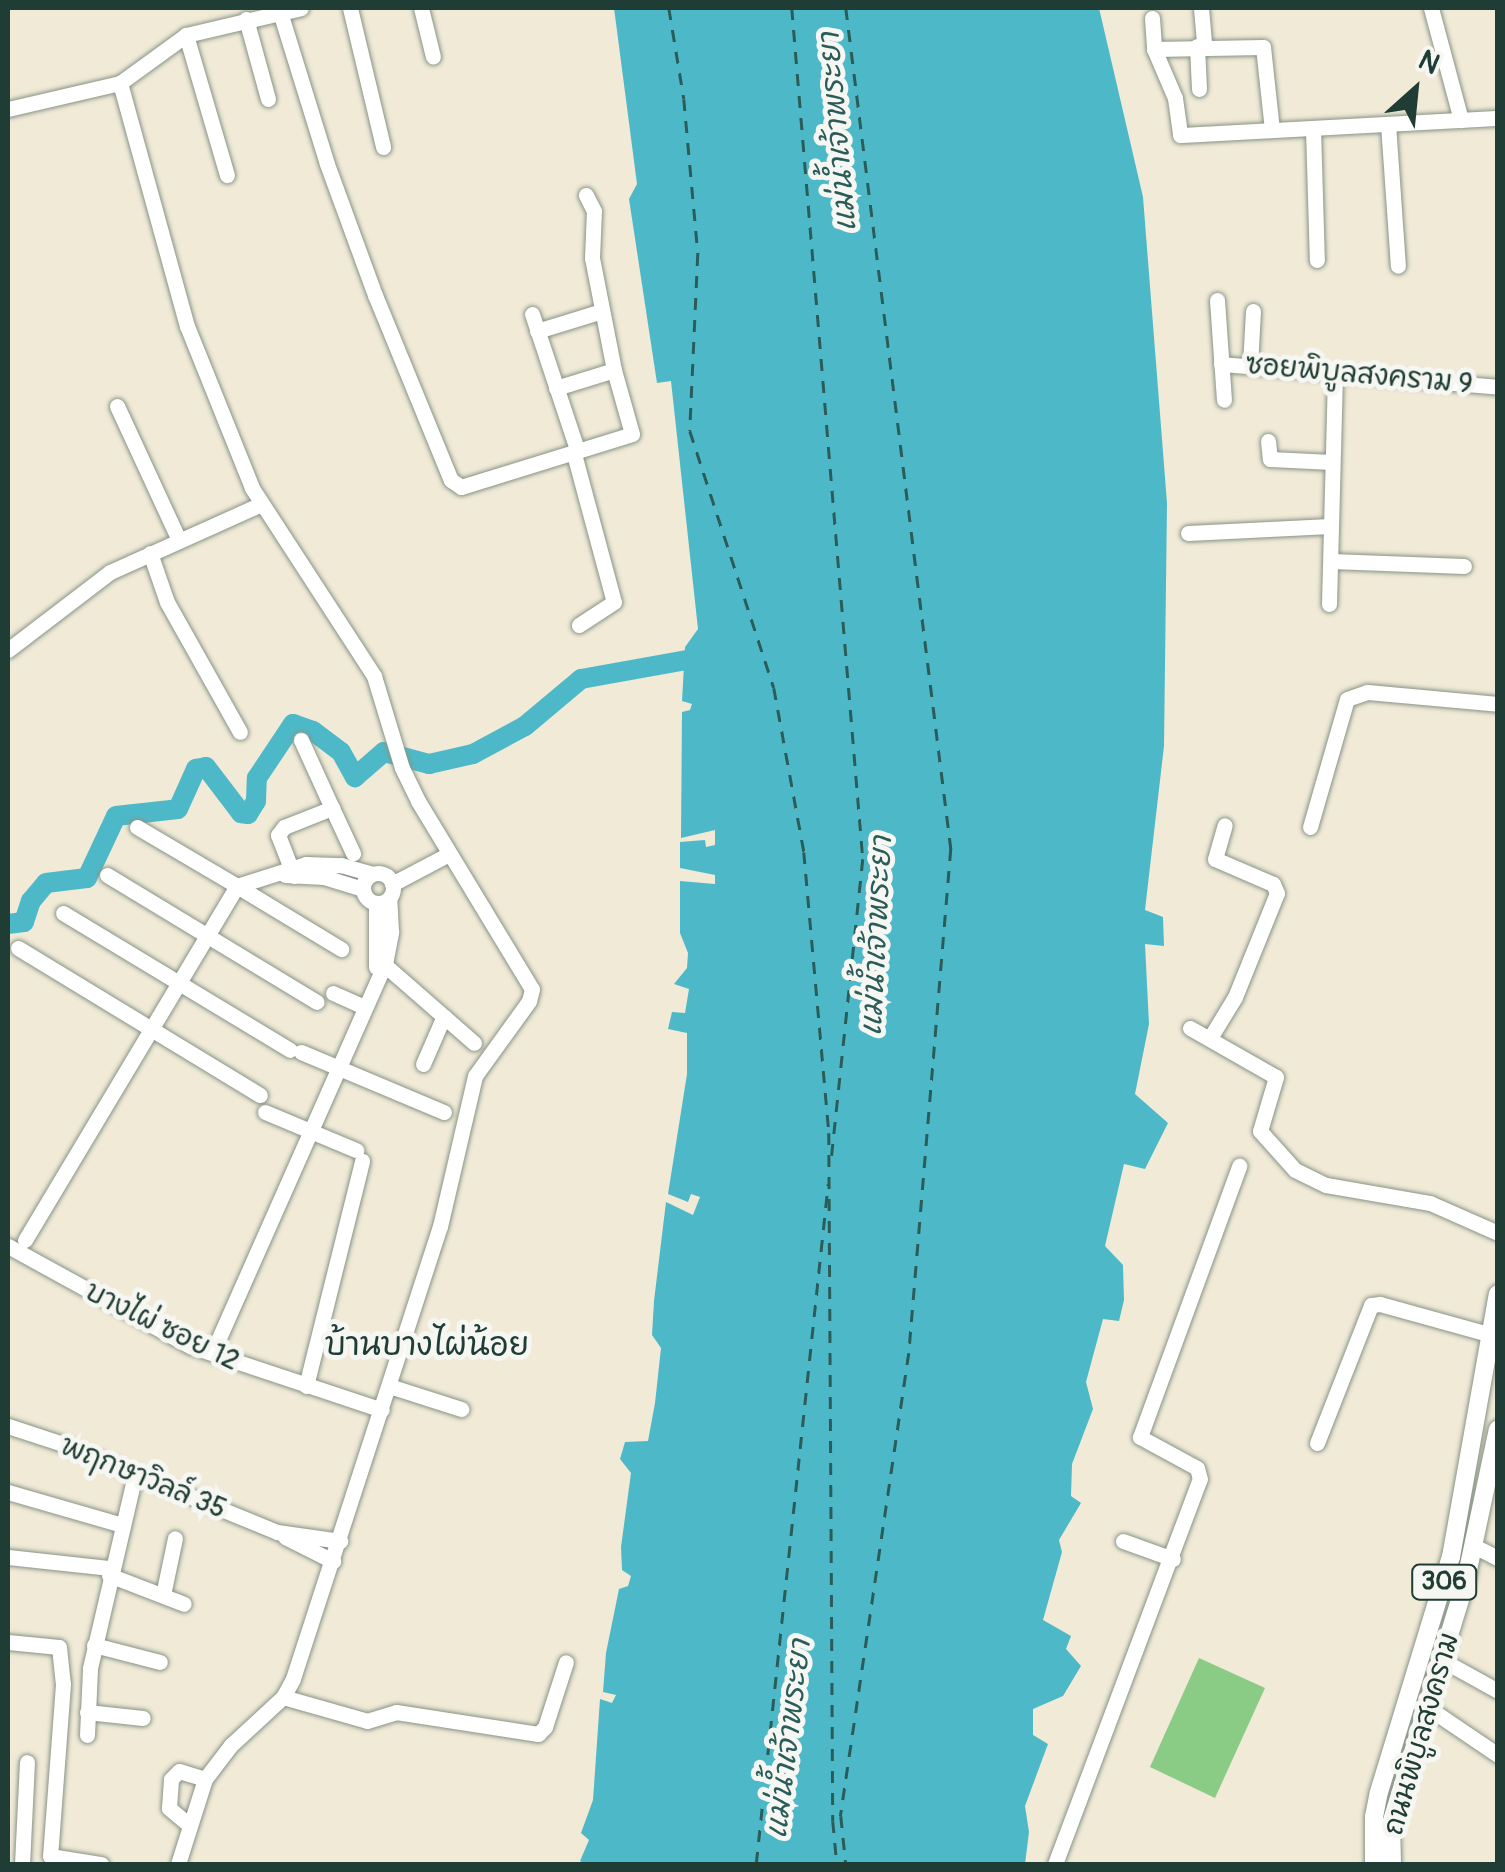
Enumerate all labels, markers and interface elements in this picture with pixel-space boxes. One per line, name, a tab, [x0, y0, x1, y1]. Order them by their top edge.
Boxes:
water label: แม่น้ำเจ้าพระยา	[811, 31, 865, 233]
north arrow	[1365, 40, 1465, 140]
text: N	[1412, 43, 1445, 83]
street label: ซอยพิบูลสงคราม 9	[1244, 348, 1474, 402]
water label: แม่น้ำเจ้าพระยา	[854, 835, 900, 1037]
street label: บางไผ่ ซอย 12	[79, 1275, 245, 1379]
district label: บ้านบางไผ่น้อย	[325, 1326, 529, 1364]
street label: พฤกษาวิลล์ 35	[55, 1430, 231, 1526]
road number: 306	[1409, 1562, 1479, 1602]
street label: ถนนพิบูลสงคราม	[1377, 1629, 1467, 1839]
water label: แม่น้ำเจ้าพระยา	[759, 1638, 819, 1840]

